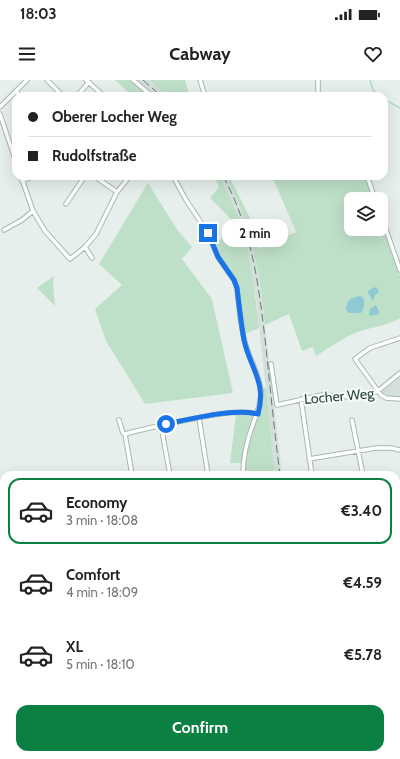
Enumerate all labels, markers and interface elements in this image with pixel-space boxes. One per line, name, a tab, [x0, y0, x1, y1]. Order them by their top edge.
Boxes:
text: 18:03	[20, 5, 57, 23]
icon: menu	[16, 43, 38, 65]
text: Cabway	[169, 43, 231, 65]
icon: heart	[362, 43, 384, 65]
text: Oberer Locher Weg	[52, 108, 177, 126]
text: Rudolfstraße	[52, 147, 137, 165]
map controls	[344, 192, 388, 236]
button: layers	[344, 192, 388, 236]
callout: 2 min	[222, 219, 288, 247]
route end	[199, 224, 217, 242]
text: 2 min	[239, 225, 271, 241]
street label: Locher Weg	[303, 384, 376, 408]
route start	[157, 415, 175, 433]
icon: car	[18, 493, 54, 529]
text: Economy	[66, 494, 127, 512]
text: €3.40	[341, 502, 382, 520]
text: 3 min · 18:08	[66, 512, 138, 528]
icon: car	[18, 565, 54, 601]
text: Comfort	[66, 566, 120, 584]
text: €4.59	[343, 574, 382, 592]
text: 4 min · 18:09	[66, 584, 138, 600]
icon: car	[18, 637, 54, 673]
text: XL	[66, 638, 83, 656]
text: €5.78	[344, 646, 382, 664]
text: 5 min · 18:10	[66, 656, 134, 672]
button: Confirm	[16, 705, 384, 751]

